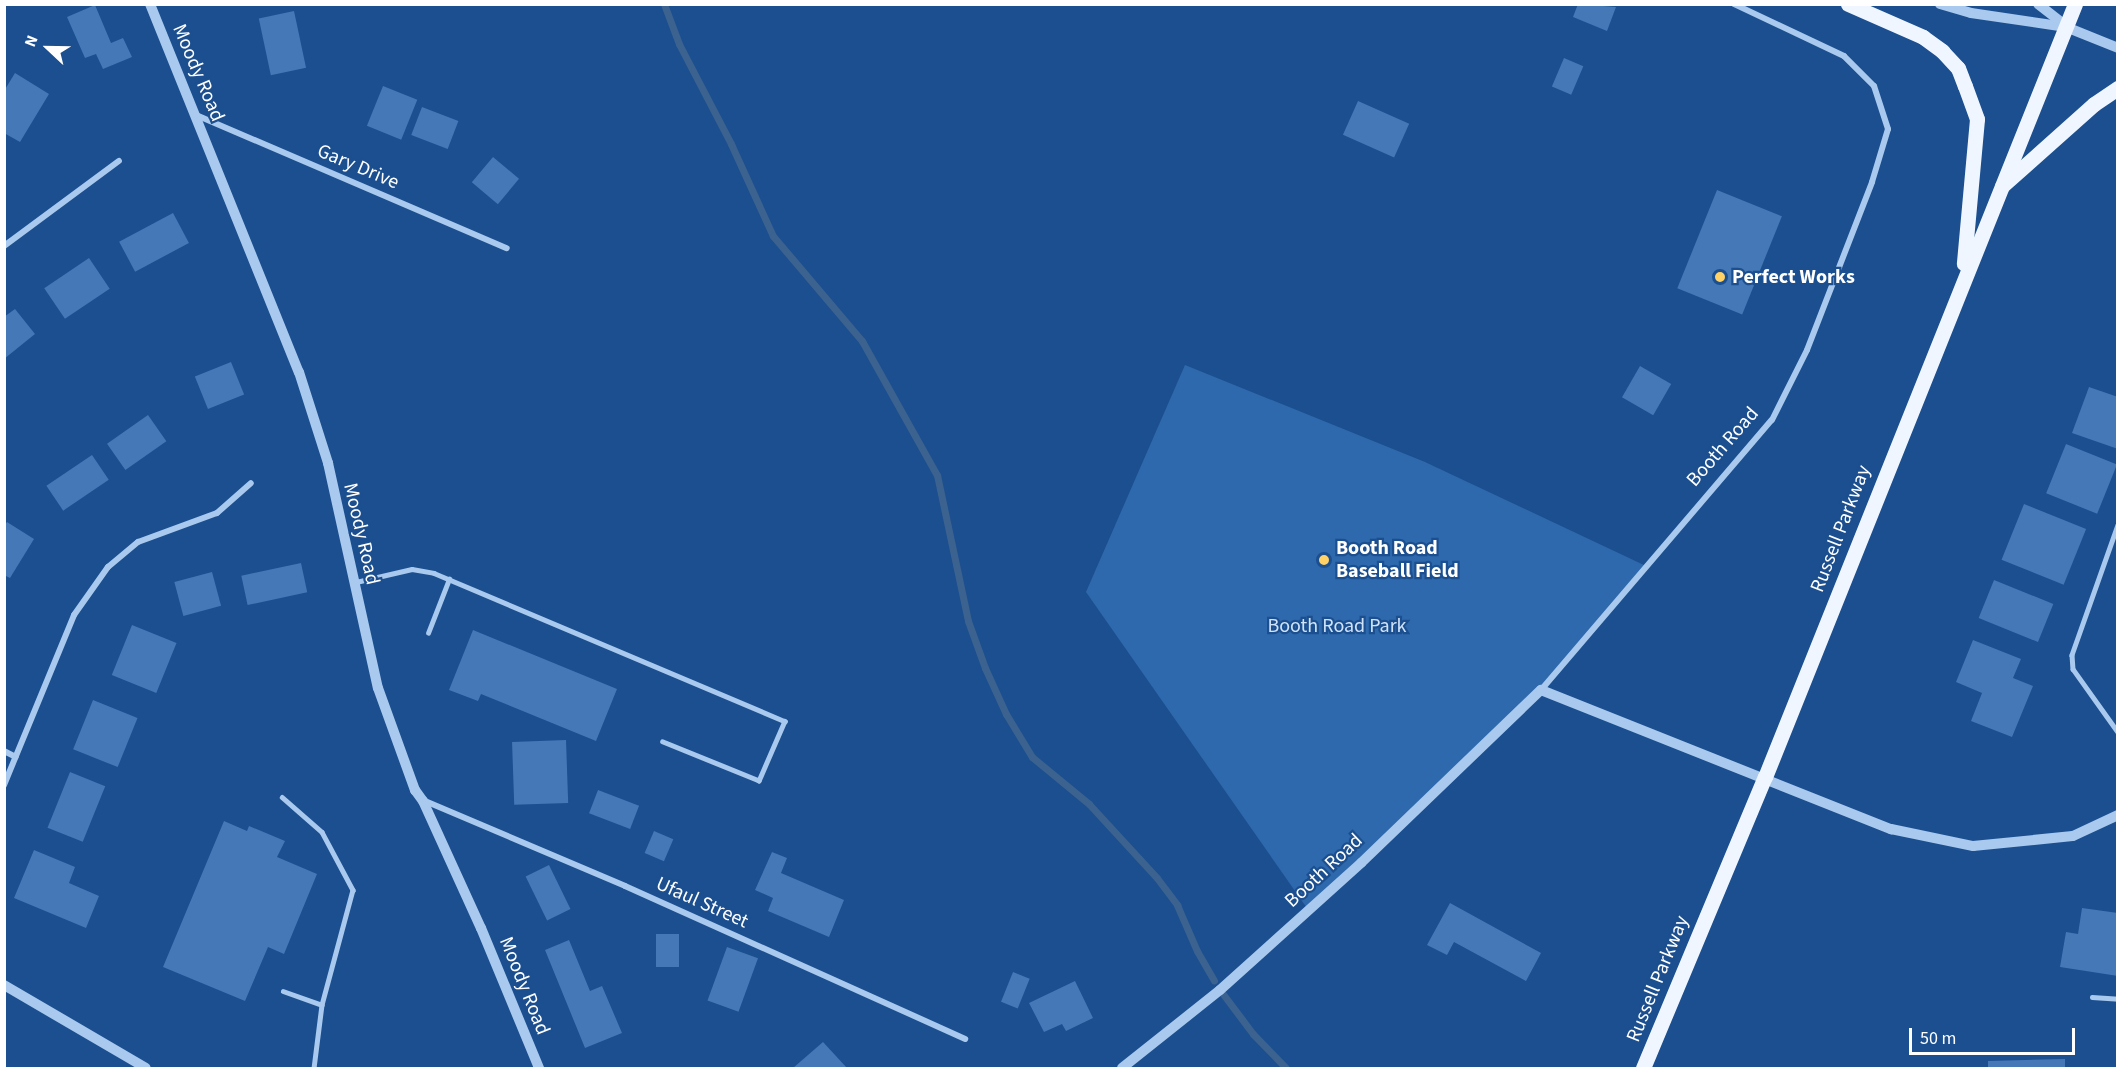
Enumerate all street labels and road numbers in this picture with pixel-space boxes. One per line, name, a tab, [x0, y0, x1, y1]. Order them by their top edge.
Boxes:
street label: Moody Road	[167, 21, 229, 125]
street label: Gary Drive	[313, 139, 403, 195]
street label: Booth Road	[1682, 402, 1764, 492]
street label: Russell Parkway	[1806, 462, 1876, 596]
street label: Moody Road	[338, 481, 384, 587]
street label: Booth Road	[1280, 829, 1368, 913]
street label: Ufaul Street	[652, 872, 752, 934]
street label: Russell Parkway	[1622, 912, 1694, 1046]
street label: Moody Road	[493, 933, 555, 1039]

